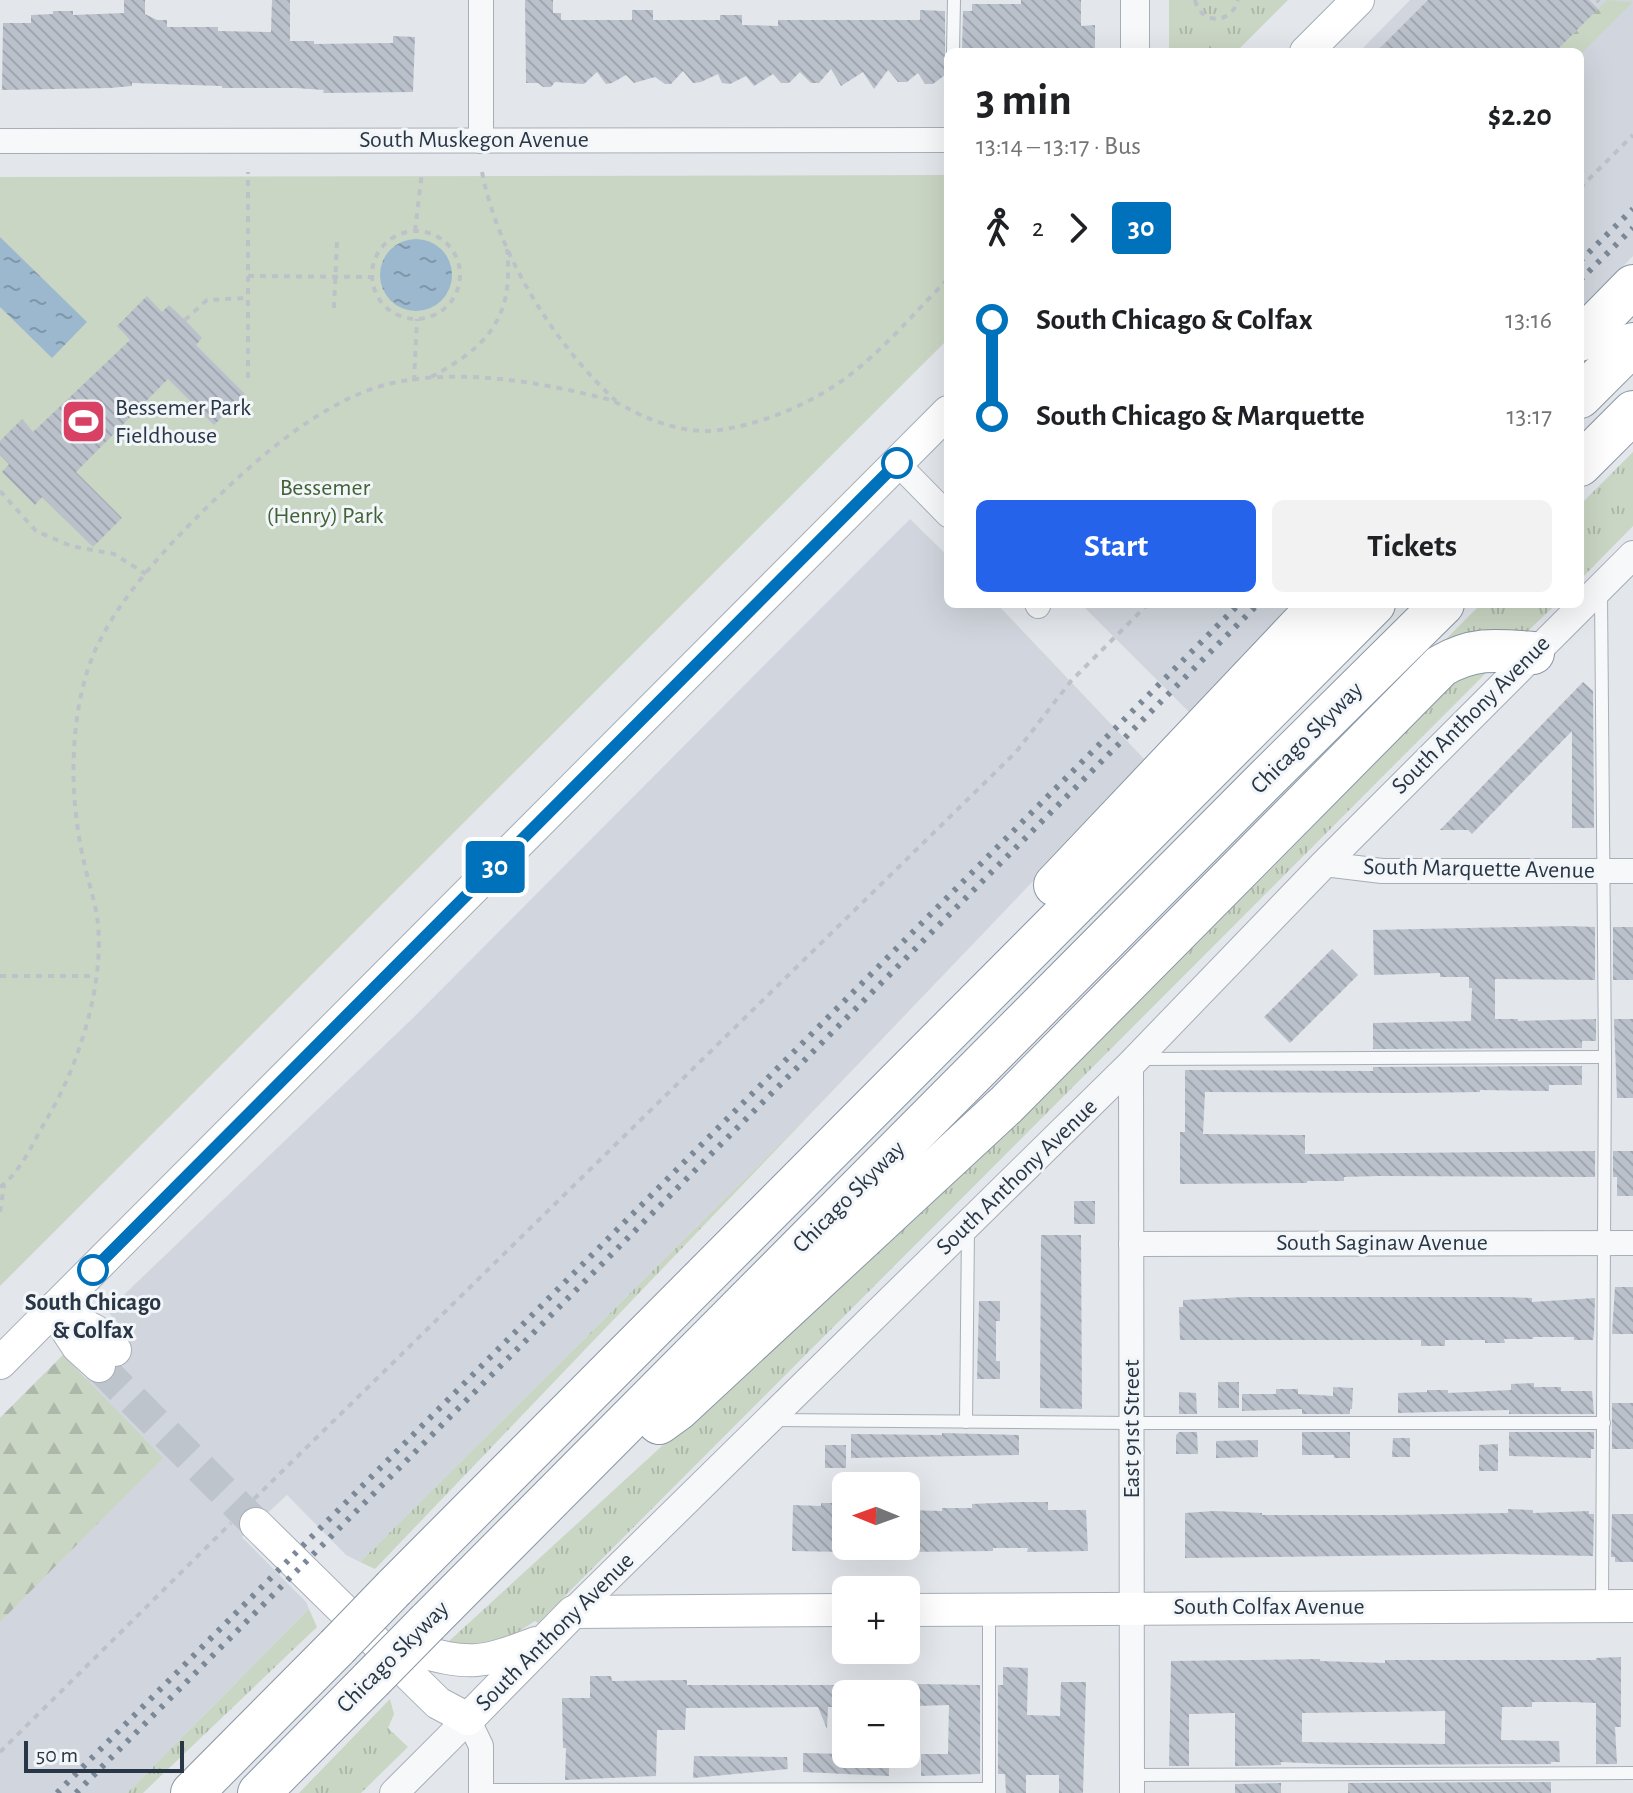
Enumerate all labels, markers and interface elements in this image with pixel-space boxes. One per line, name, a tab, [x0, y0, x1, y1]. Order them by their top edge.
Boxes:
text: 3 min	[976, 79, 1072, 123]
text: $2.20	[1488, 101, 1552, 131]
street label: South Muskegon Avenue	[359, 128, 589, 152]
text: 13:14 – 13:17 · Bus	[976, 133, 1141, 159]
icon: walk	[976, 206, 1020, 250]
icon: forward	[1056, 206, 1100, 250]
text: 30	[1128, 214, 1155, 242]
text: 2	[1032, 215, 1044, 241]
text: South Chicago & Colfax	[1036, 305, 1313, 335]
text: 13:16	[1505, 307, 1552, 333]
place label: Bessemer Park Fieldhouse	[115, 396, 251, 448]
sports icon: Bessemer Park Fieldhouse	[60, 398, 108, 446]
text: South Chicago & Marquette	[1036, 401, 1365, 431]
text: 13:17	[1507, 403, 1552, 429]
unlabelled marker	[882, 448, 912, 478]
park label: Bessemer (Henry) Park	[266, 476, 384, 528]
button: Start	[976, 500, 1256, 592]
button: Tickets	[1272, 500, 1552, 592]
street label: South Anthony Avenue	[1387, 631, 1555, 799]
street label: Chicago Skyway	[1246, 677, 1368, 799]
line badge: 30	[459, 841, 531, 893]
text: 30	[482, 853, 508, 881]
street label: South Marquette Avenue	[1363, 855, 1595, 883]
street label: South Anthony Avenue	[932, 1094, 1102, 1260]
street label: Chicago Skyway	[788, 1136, 910, 1258]
street label: South Saginaw Avenue	[1276, 1231, 1488, 1255]
marker: South Chicago & Colfax	[78, 1255, 108, 1285]
place label: South Chicago & Colfax	[25, 1291, 161, 1343]
street label: East 91st Street	[1120, 1359, 1144, 1499]
north arrow	[832, 1472, 920, 1560]
map controls	[832, 1472, 920, 1768]
street label: South Anthony Avenue	[471, 1548, 639, 1716]
button: +	[832, 1576, 920, 1664]
street label: South Colfax Avenue	[1173, 1595, 1365, 1619]
street label: Chicago Skyway	[332, 1596, 454, 1718]
button: −	[832, 1680, 920, 1768]
scale bar	[24, 1737, 184, 1773]
text: 50 m	[36, 1744, 78, 1766]

